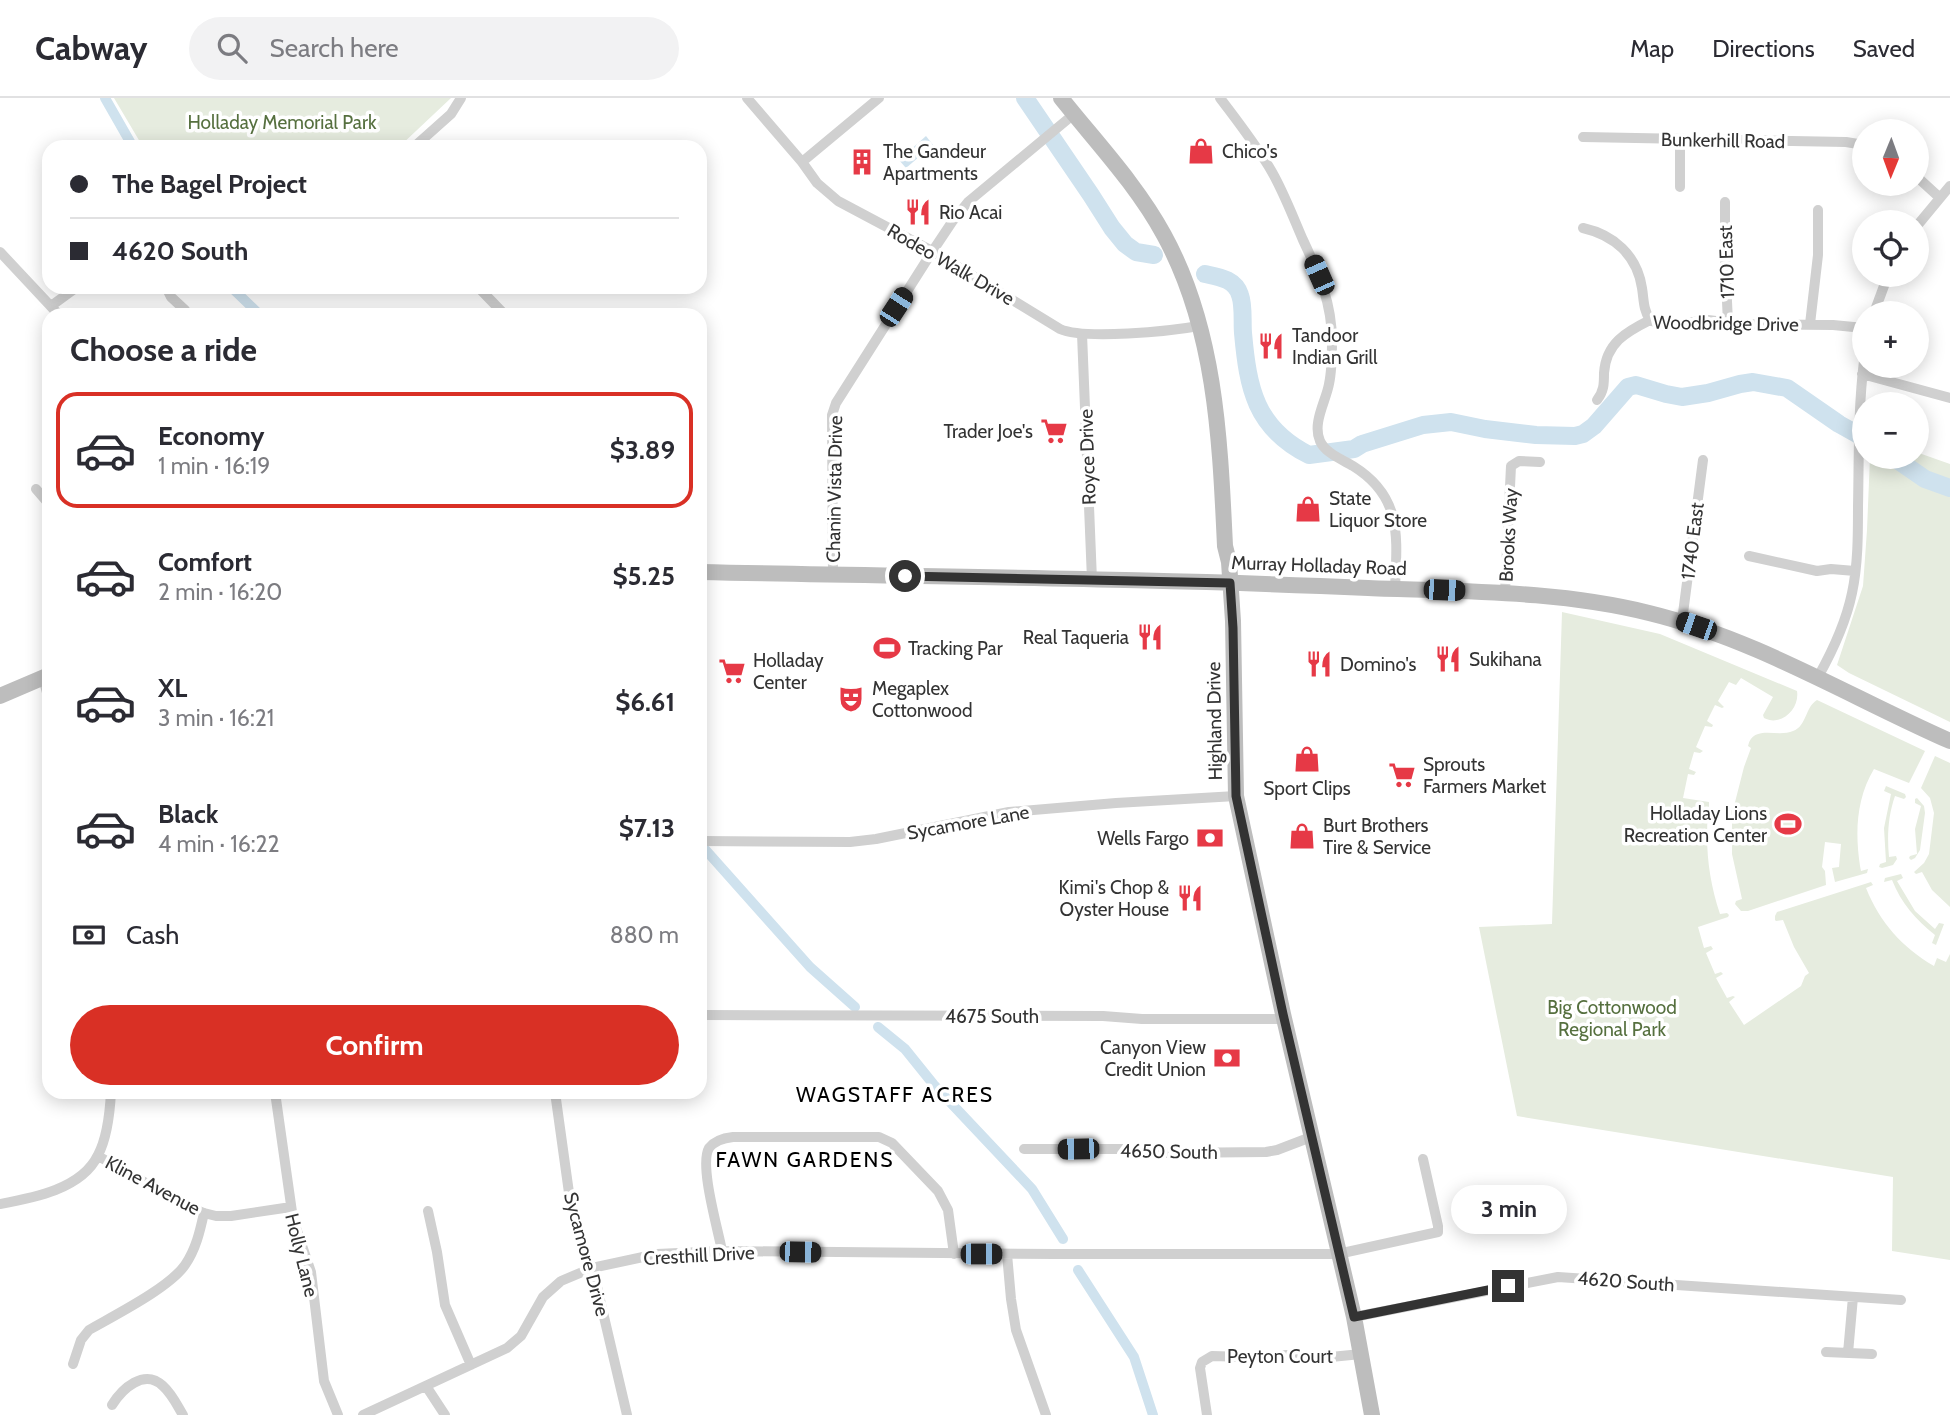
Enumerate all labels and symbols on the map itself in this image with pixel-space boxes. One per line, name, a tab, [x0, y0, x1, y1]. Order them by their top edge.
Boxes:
park label: Holladay Memorial Park	[187, 111, 377, 134]
north arrow	[1852, 119, 1928, 196]
street label: Bunkerhill Road	[1661, 128, 1785, 153]
shop icon: Chico's	[1186, 136, 1216, 166]
place label: The Gandeur Apartments	[883, 140, 986, 185]
place label: Chico's	[1222, 140, 1278, 163]
building icon: The Gandeur Apartments	[847, 147, 877, 177]
restaurant icon: Rio Acai	[903, 197, 933, 227]
place label: Rio Acai	[939, 201, 1002, 224]
street label: Rodeo Walk Drive	[883, 219, 1019, 310]
street label: 1710 East	[1714, 224, 1739, 299]
car	[1301, 252, 1338, 298]
car	[876, 284, 917, 330]
street label: Woodbridge Drive	[1653, 311, 1799, 336]
place label: Tandoor Indian Grill	[1292, 324, 1378, 369]
restaurant icon: Tandoor Indian Grill	[1256, 331, 1286, 361]
street label: Royce Drive	[1074, 408, 1101, 505]
street label: Chanin Vista Drive	[822, 415, 847, 563]
supermarket icon: Trader Joe's	[1039, 416, 1069, 446]
place label: Trader Joe's	[944, 420, 1033, 443]
place label: State Liquor Store	[1329, 487, 1427, 532]
street label: Brooks Way	[1495, 487, 1522, 583]
shop icon: State Liquor Store	[1293, 494, 1323, 524]
street label: 1740 East	[1676, 501, 1709, 581]
street label: Murray Holladay Road	[1231, 551, 1407, 580]
route start	[889, 560, 921, 592]
car	[1423, 579, 1466, 601]
car	[1673, 609, 1720, 643]
restaurant icon: Real Taqueria	[1135, 622, 1165, 652]
place label: Real Taqueria	[1023, 626, 1129, 649]
sports icon: Tracking Par	[872, 633, 902, 663]
place label: Tracking Par	[908, 637, 1003, 660]
restaurant icon: Sukihana	[1433, 644, 1463, 674]
place label: Sukihana	[1469, 648, 1542, 671]
place label: Holladay Center	[753, 649, 824, 694]
restaurant icon: Domino's	[1304, 649, 1334, 679]
place label: Domino's	[1340, 653, 1417, 676]
supermarket icon: Holladay Center	[717, 656, 747, 686]
street label: Highland Drive	[1202, 661, 1227, 781]
place label: Megaplex Cottonwood	[872, 677, 973, 722]
theatre icon: Megaplex Cottonwood	[836, 684, 866, 714]
shop icon: Sport Clips	[1292, 744, 1322, 774]
place label: Sprouts Farmers Market	[1423, 753, 1547, 798]
supermarket icon: Sprouts Farmers Market	[1387, 760, 1417, 790]
place label: Sport Clips	[1263, 777, 1351, 800]
street label: Sycamore Lane	[905, 800, 1031, 845]
place label: Holladay Lions Recreation Center	[1624, 802, 1767, 847]
sports icon: Holladay Lions Recreation Center	[1773, 809, 1803, 839]
place label: Burt Brothers Tire & Service	[1323, 814, 1431, 859]
shop icon: Burt Brothers Tire & Service	[1287, 821, 1317, 851]
bank icon: Wells Fargo	[1195, 823, 1225, 853]
place label: Wells Fargo	[1097, 827, 1189, 850]
place label: Kimi's Chop & Oyster House	[1058, 876, 1169, 921]
restaurant icon: Kimi's Chop & Oyster House	[1175, 883, 1205, 913]
park label: Big Cottonwood Regional Park	[1547, 996, 1677, 1041]
street label: 4675 South	[945, 1005, 1039, 1028]
place label: Canyon View Credit Union	[1100, 1036, 1206, 1081]
bank icon: Canyon View Credit Union	[1212, 1043, 1242, 1073]
district label: WAGSTAFF ACRES	[796, 1082, 994, 1107]
car	[1057, 1138, 1100, 1160]
street label: 4650 South	[1120, 1139, 1218, 1164]
district label: FAWN GARDENS	[715, 1147, 895, 1172]
street label: Kline Avenue	[101, 1151, 204, 1220]
callout: 3 min	[1450, 1184, 1566, 1234]
street label: Sycamore Drive	[559, 1190, 614, 1319]
street label: Holly Lane	[280, 1211, 323, 1300]
street label: Cresthill Drive	[643, 1241, 756, 1270]
car	[779, 1241, 822, 1263]
car	[961, 1244, 1003, 1265]
street label: 4620 South	[1577, 1267, 1675, 1296]
route end	[1492, 1270, 1524, 1302]
street label: Peyton Court	[1227, 1345, 1333, 1368]

